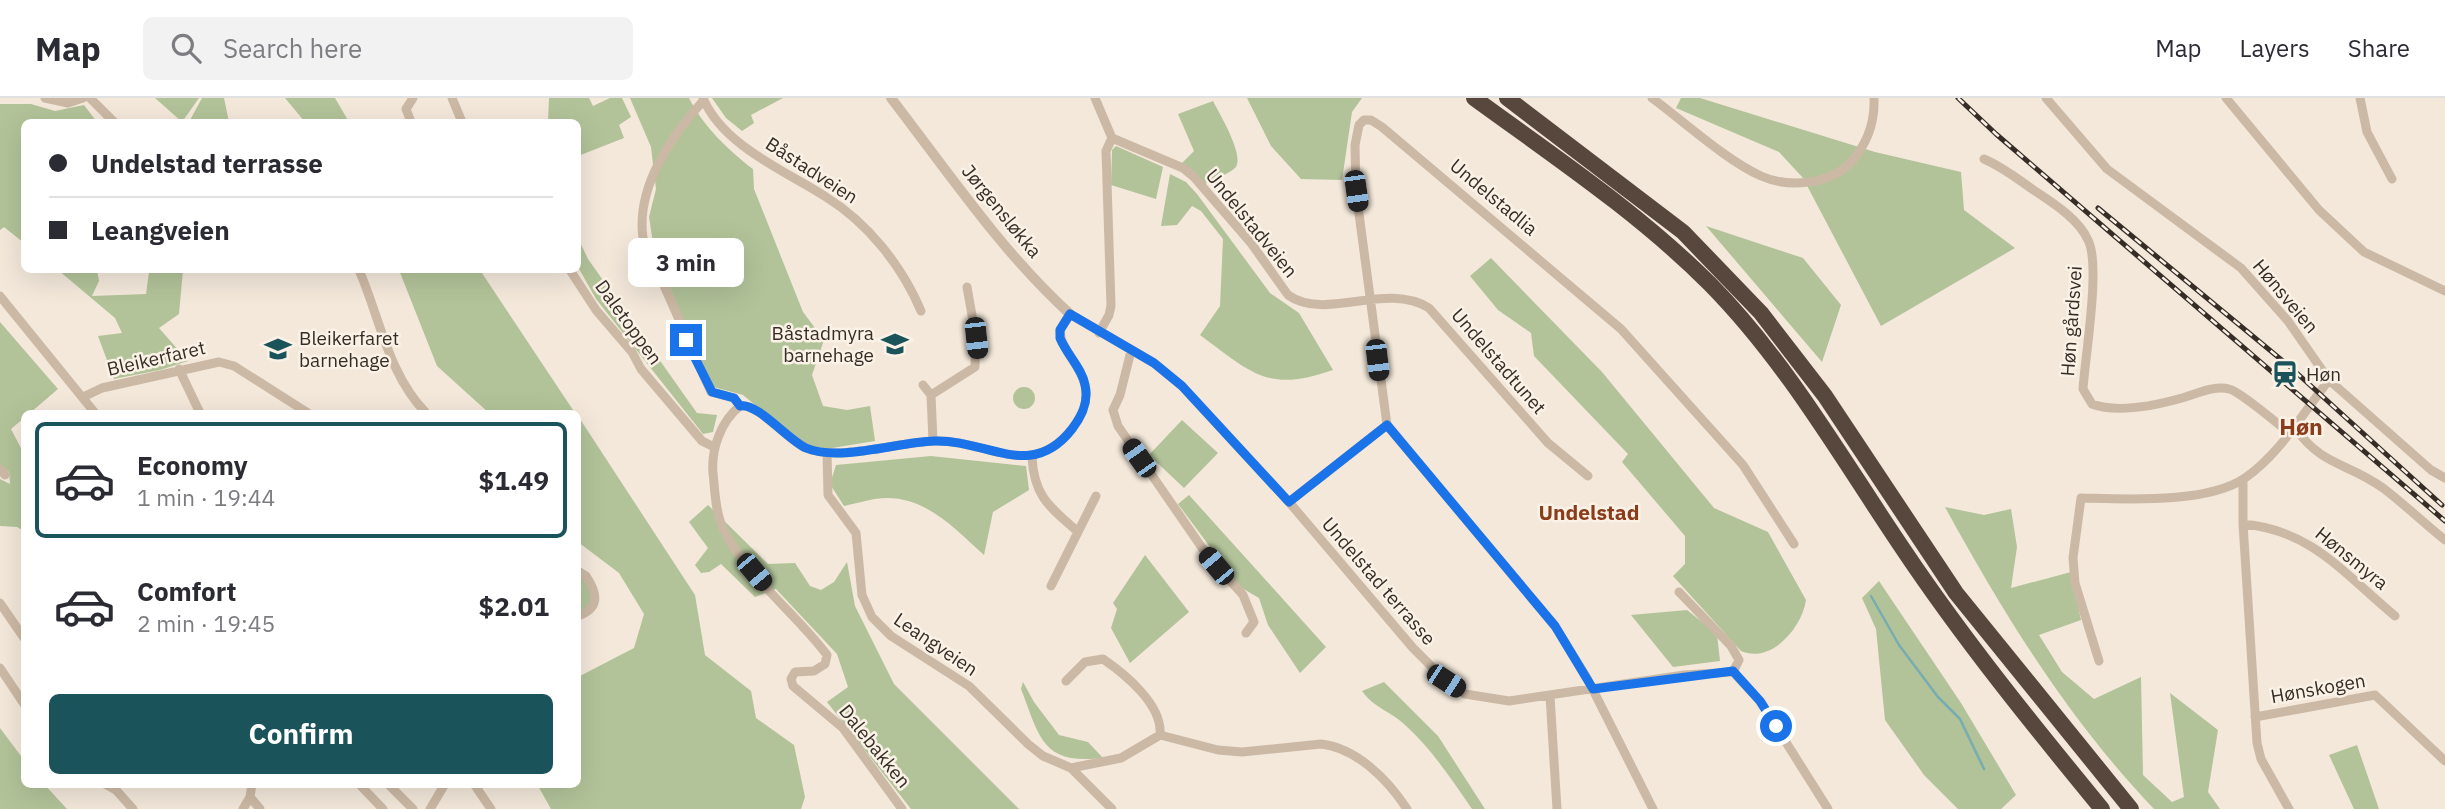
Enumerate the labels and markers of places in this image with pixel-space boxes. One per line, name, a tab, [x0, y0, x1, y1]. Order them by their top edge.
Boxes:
place label: Båstadmyra barnehage	[772, 321, 874, 367]
place label: Bleikerfaret barnehage	[299, 326, 399, 372]
school or university icon: Båstadmyra barnehage	[880, 329, 910, 359]
school or university icon: Bleikerfaret barnehage	[263, 334, 293, 364]
station icon: Høn	[2270, 359, 2300, 389]
place label: Høn	[2306, 362, 2341, 386]

